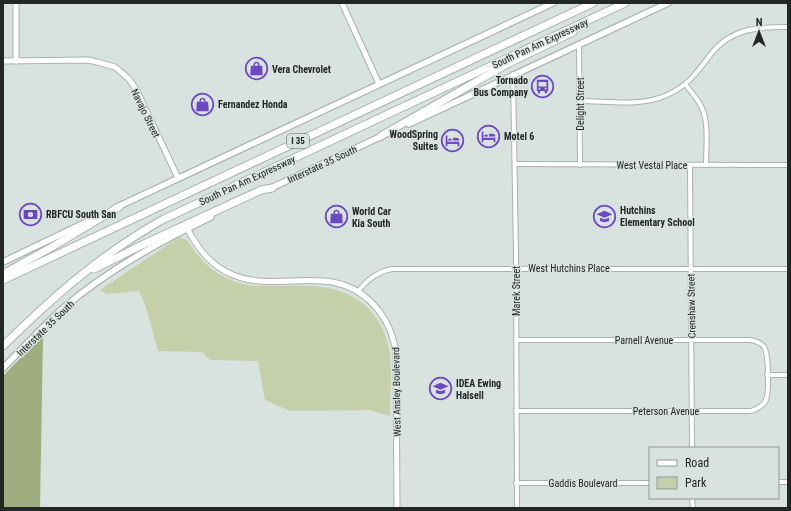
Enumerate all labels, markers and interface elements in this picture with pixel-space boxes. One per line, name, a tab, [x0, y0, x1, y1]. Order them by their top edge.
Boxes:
north arrow	[739, 12, 779, 52]
street label: South Pan Am Expressway	[490, 16, 590, 71]
text: N	[756, 16, 763, 29]
shop icon: Vera Chevrolet	[244, 56, 270, 82]
place label: Vera Chevrolet	[272, 64, 331, 75]
bus stop icon: Tornado Bus Company	[530, 73, 556, 99]
place label: Tornado Bus Company	[473, 75, 529, 98]
street label: Delight Street	[575, 77, 586, 131]
street label: Navajo Street	[129, 87, 162, 139]
shop icon: Fernandez Honda	[189, 91, 215, 117]
place label: Fernandez Honda	[218, 99, 288, 110]
hotel icon: Motel 6	[475, 123, 501, 149]
hotel icon: WoodSpring Suites	[440, 127, 466, 153]
place label: WoodSpring Suites	[390, 129, 438, 152]
place label: Motel 6	[504, 131, 534, 142]
road number: I 35	[287, 134, 309, 148]
street label: Interstate 35 South	[286, 143, 359, 185]
street label: South Pan Am Expressway	[197, 153, 297, 208]
street label: West Vestal Place	[617, 160, 688, 171]
bank icon: RBFCU South San	[17, 201, 43, 227]
school or university icon: Hutchins Elementary School	[591, 203, 617, 229]
shop icon: World Car Kia South	[323, 204, 349, 230]
place label: Hutchins Elementary School	[620, 205, 695, 228]
place label: World Car Kia South	[352, 206, 392, 229]
place label: RBFCU South San	[46, 209, 116, 220]
street label: West Hutchins Place	[528, 263, 610, 274]
street label: Marek Street	[511, 266, 522, 316]
street label: Crenshaw Street	[685, 274, 698, 338]
street label: Interstate 35 South	[14, 298, 76, 358]
street label: Parnell Avenue	[615, 335, 674, 346]
street label: West Ansley Boulevard	[390, 347, 403, 437]
school or university icon: IDEA Ewing Halsell	[427, 376, 453, 402]
place label: IDEA Ewing Halsell	[456, 378, 501, 401]
street label: Peterson Avenue	[633, 406, 699, 417]
legend	[649, 447, 779, 499]
text: Road	[685, 456, 709, 470]
text: Park	[685, 476, 707, 490]
street label: Gaddis Boulevard	[549, 478, 617, 489]

